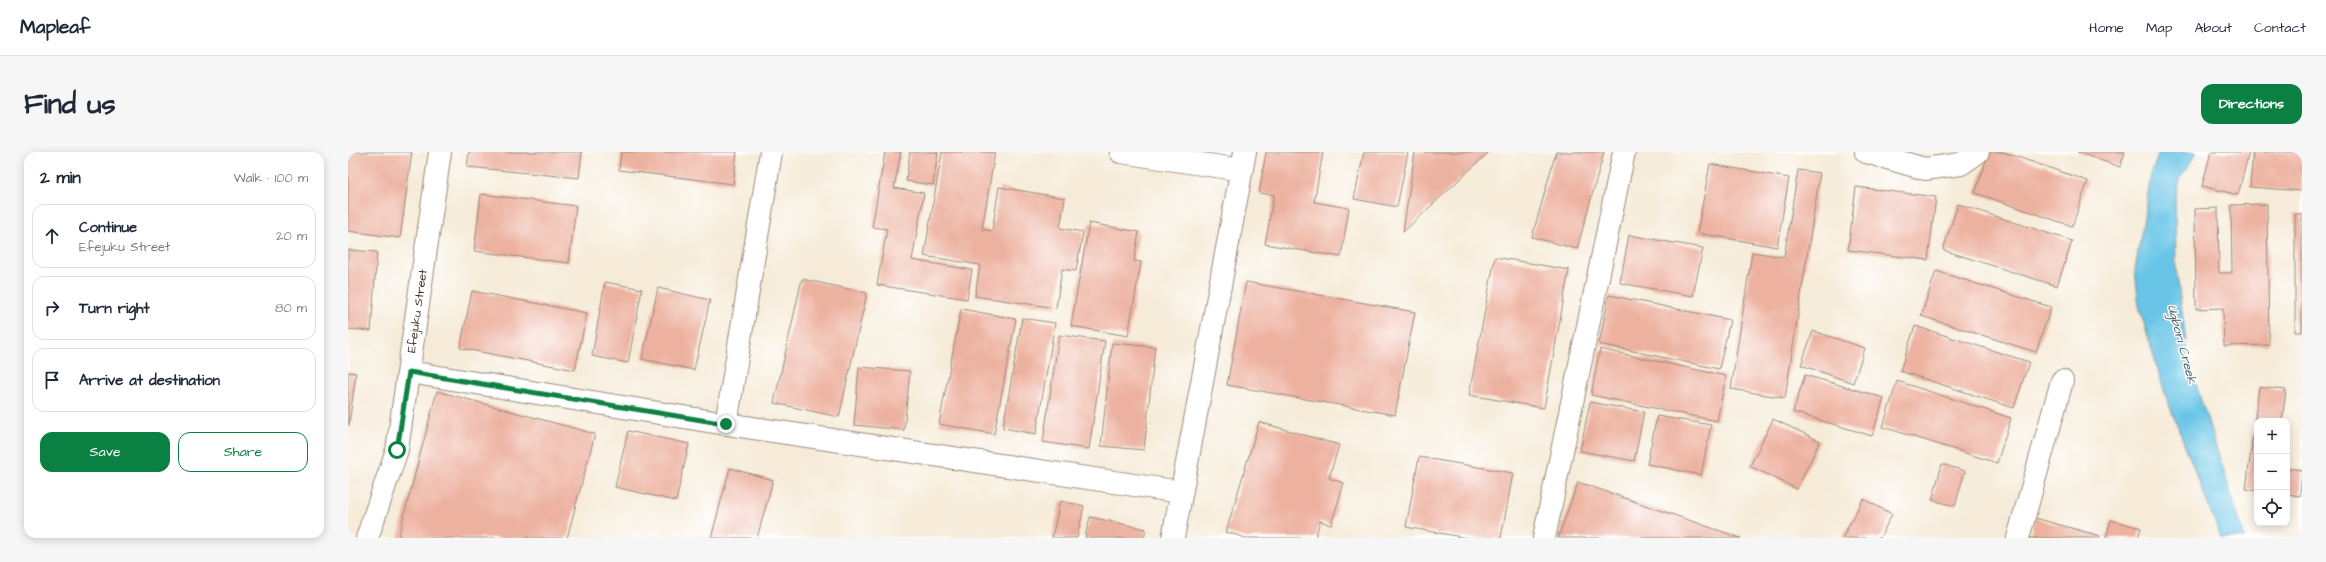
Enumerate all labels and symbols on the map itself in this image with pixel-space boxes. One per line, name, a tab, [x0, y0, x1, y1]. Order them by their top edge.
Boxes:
street label: Efejuku Street	[403, 268, 432, 354]
water label: Ugbori Creek	[2162, 303, 2202, 387]
route end	[717, 415, 735, 433]
route start	[388, 441, 406, 459]

